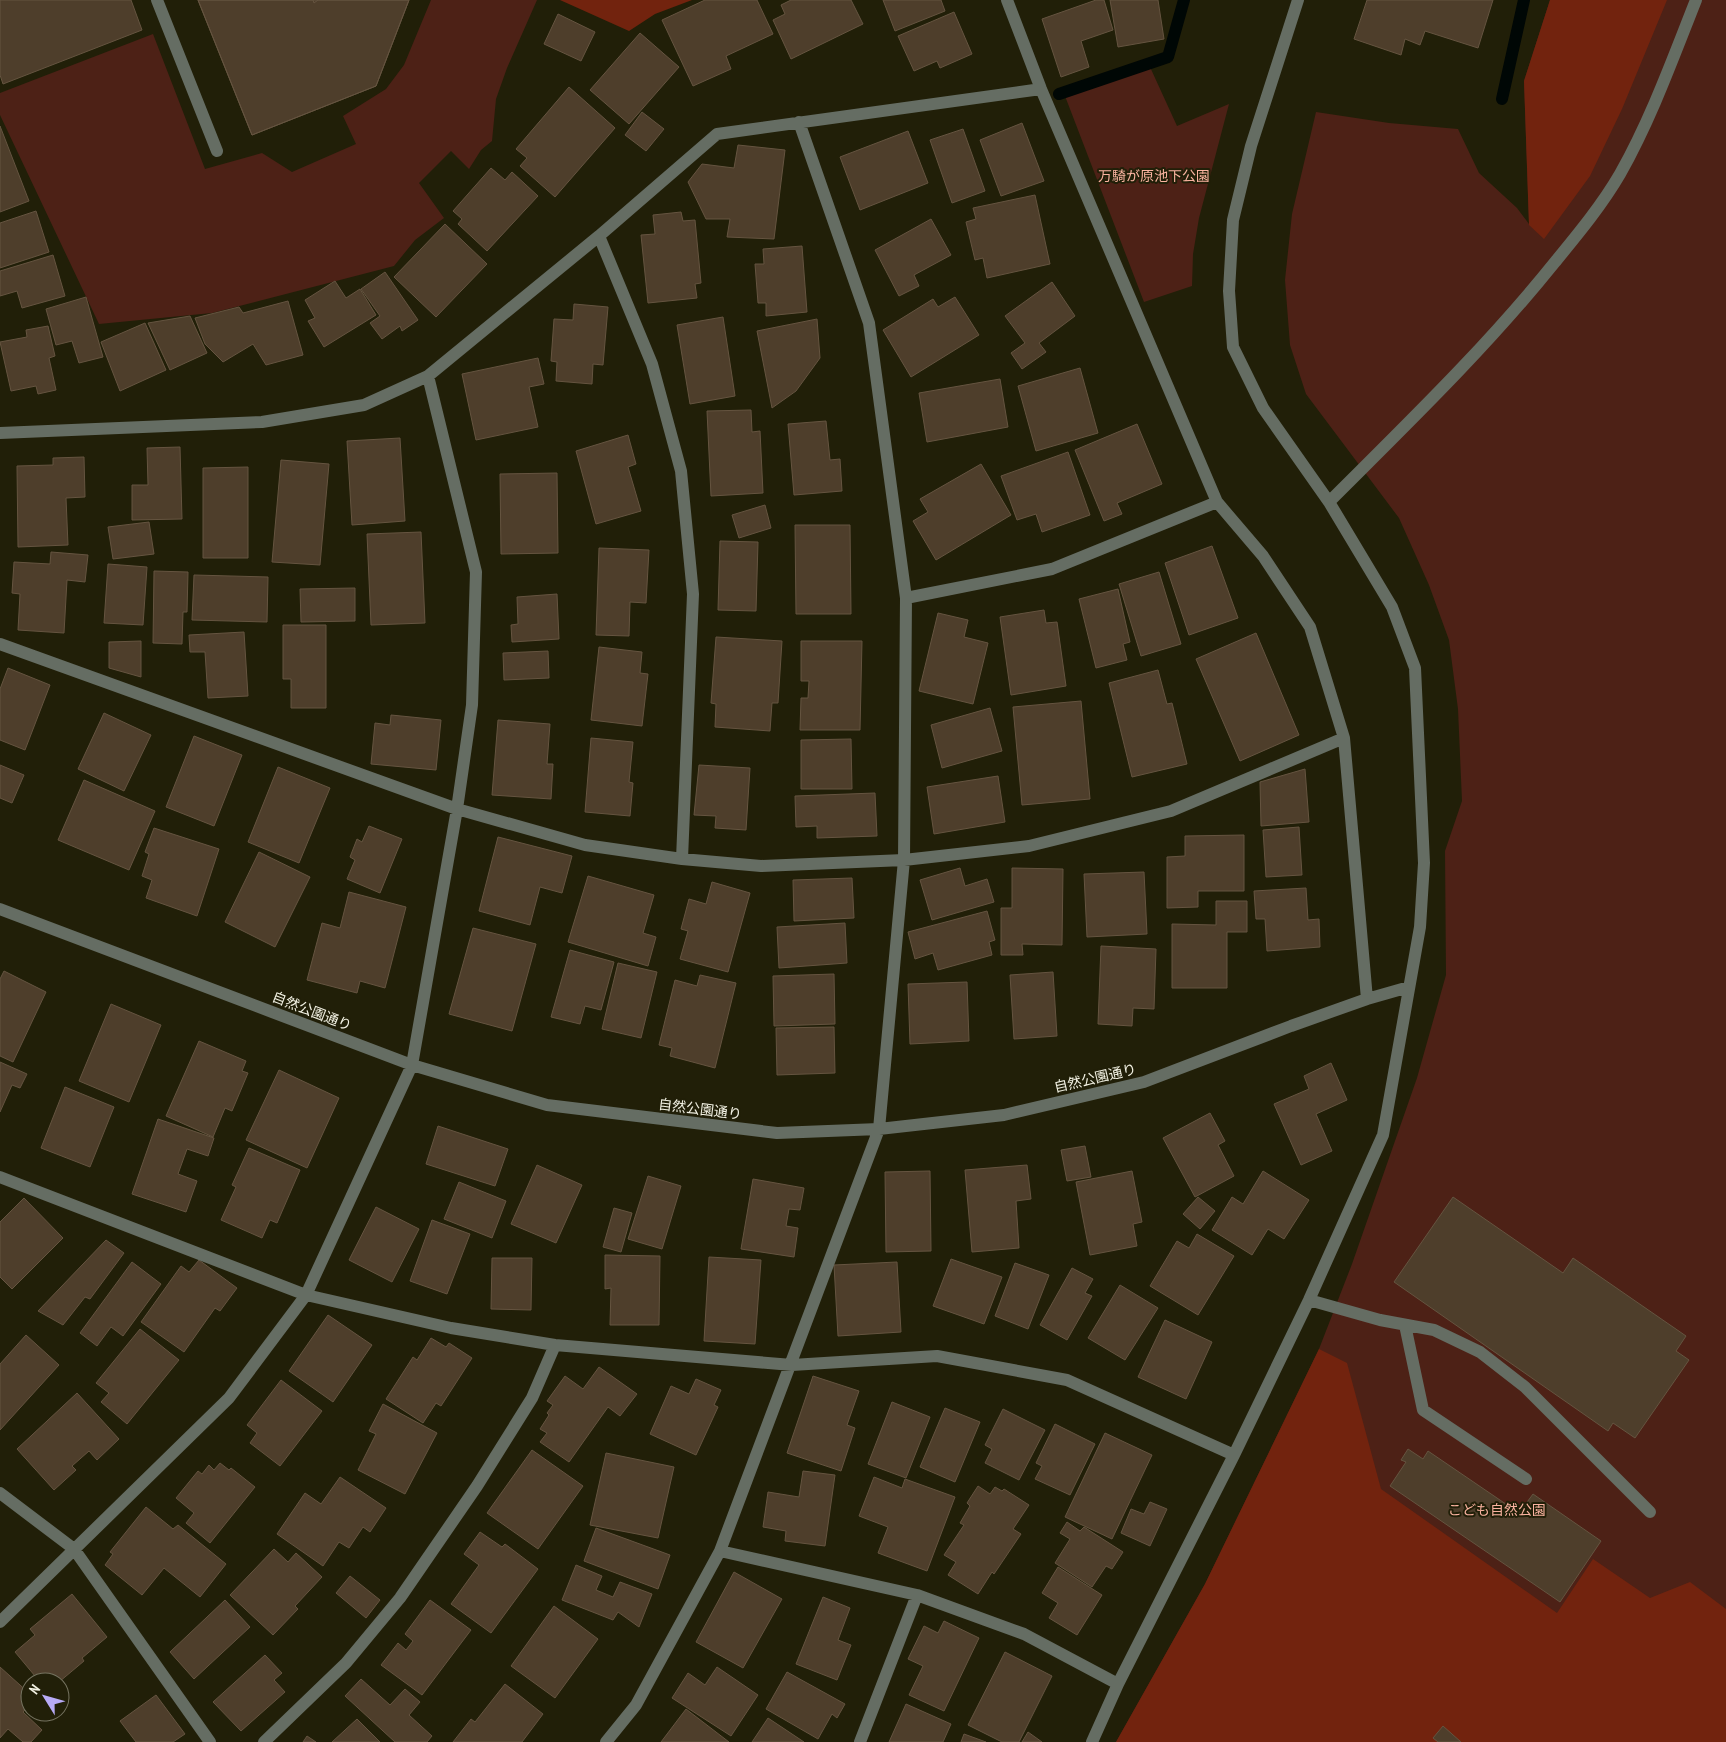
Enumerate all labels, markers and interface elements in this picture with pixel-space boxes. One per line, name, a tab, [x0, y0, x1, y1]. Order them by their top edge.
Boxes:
park label: 万騎が原池下公園	[1098, 167, 1210, 185]
street label: 自然公園通り	[270, 988, 354, 1034]
street label: 自然公園通り	[1052, 1060, 1138, 1096]
street label: 自然公園通り	[657, 1095, 743, 1123]
park label: こども自然公園	[1448, 1501, 1546, 1519]
north arrow	[20, 1672, 70, 1722]
text: N	[25, 1681, 44, 1698]

